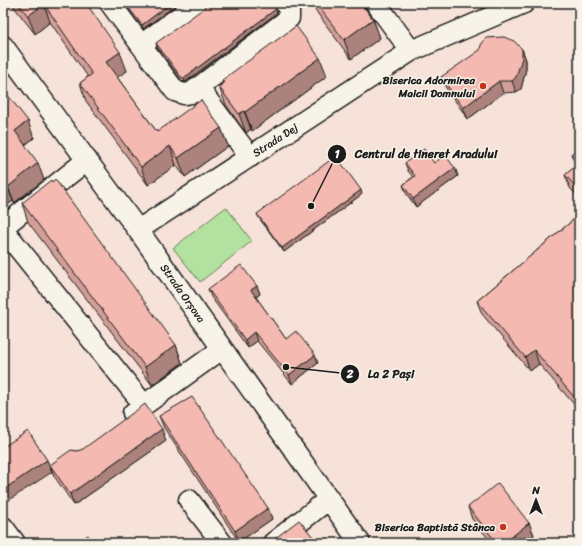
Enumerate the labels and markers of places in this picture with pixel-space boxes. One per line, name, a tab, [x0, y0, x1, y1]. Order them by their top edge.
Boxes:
place label: Biserica Adormirea Maicii Domnului	[383, 71, 476, 103]
marker: Biserica Adormirea Maicii Domnului	[478, 81, 488, 91]
callout: Centrul de tineret Aradului	[327, 142, 506, 166]
callout: La 2 Pași	[340, 362, 422, 386]
place label: Biserica Baptistă Stânca	[375, 518, 495, 537]
marker: Biserica Baptistă Stânca	[498, 522, 508, 532]

